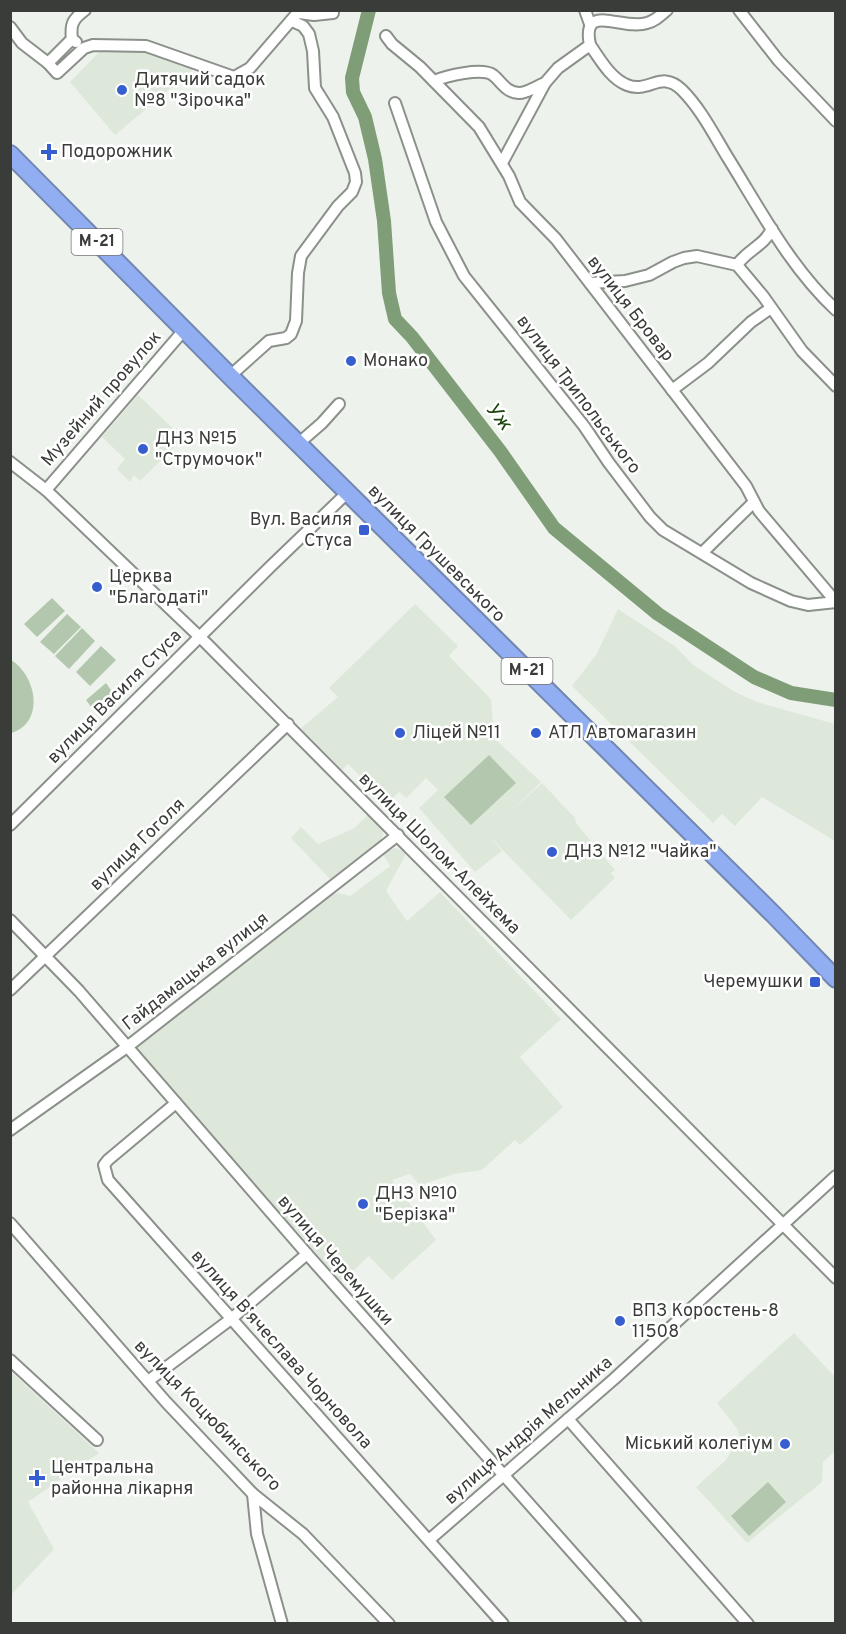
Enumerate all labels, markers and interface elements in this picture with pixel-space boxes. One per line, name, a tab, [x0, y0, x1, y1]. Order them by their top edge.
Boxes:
place label: Дитячий садок №8 "Зірочка"	[134, 69, 265, 113]
marker: Дитячий садок №8 "Зірочка"	[115, 83, 129, 97]
place label: Подорожник	[61, 141, 173, 164]
marker: Подорожник	[42, 145, 56, 159]
road number: М-21	[72, 229, 122, 255]
street label: вулиця Бровар	[581, 251, 679, 367]
street label: вулиця Трипольського	[511, 311, 645, 479]
street label: Музейний провулок	[37, 326, 167, 472]
place label: Монако	[363, 350, 428, 373]
marker: Монако	[344, 354, 358, 368]
water label: Уж	[479, 398, 518, 437]
place label: ДНЗ №15 "Струмочок"	[155, 428, 262, 472]
marker: ДНЗ №15 "Струмочок"	[136, 442, 150, 456]
street label: вулиця Грушевського	[362, 480, 510, 628]
place label: Вул. Василя Стуса	[250, 509, 352, 553]
marker: Вул. Василя Стуса	[357, 523, 371, 537]
place label: Церква "Благодаті"	[109, 566, 208, 610]
marker: Церква "Благодаті"	[90, 580, 104, 594]
street label: вулиця Василя Стуса	[43, 625, 187, 769]
road number: М-21	[502, 658, 552, 684]
place label: Ліцей №11	[412, 722, 501, 745]
place label: АТЛ Автомагазин	[548, 722, 696, 745]
marker: Ліцей №11	[393, 726, 407, 740]
marker: АТЛ Автомагазин	[529, 726, 543, 740]
street label: вулиця Шолом-Алейхема	[353, 768, 525, 940]
street label: вулиця Гоголя	[85, 794, 191, 896]
place label: ДНЗ №12 "Чайка"	[564, 841, 717, 864]
marker: ДНЗ №12 "Чайка"	[545, 845, 559, 859]
street label: Гайдамацька вулиця	[118, 908, 274, 1036]
place label: Черемушки	[703, 971, 803, 994]
marker: Черемушки	[808, 975, 822, 989]
place label: ДНЗ №10 "Берізка"	[375, 1183, 458, 1227]
street label: вулиця Черемушки	[272, 1191, 398, 1331]
marker: ДНЗ №10 "Берізка"	[356, 1197, 370, 1211]
street label: вулиця Вʼячеслава Чорновола	[185, 1246, 377, 1454]
place label: ВПЗ Коростень-8 11508	[632, 1300, 779, 1344]
marker: ВПЗ Коростень-8 11508	[613, 1314, 627, 1328]
street label: вулиця Коцюбинського	[128, 1335, 286, 1497]
street label: вулиця Андрія Мельника	[440, 1352, 618, 1510]
place label: Міський колегіум	[625, 1433, 773, 1456]
marker: Міський колегіум	[778, 1437, 792, 1451]
place label: Центральна районна лікарня	[51, 1457, 193, 1501]
marker: Центральна районна лікарня	[28, 1469, 46, 1487]

